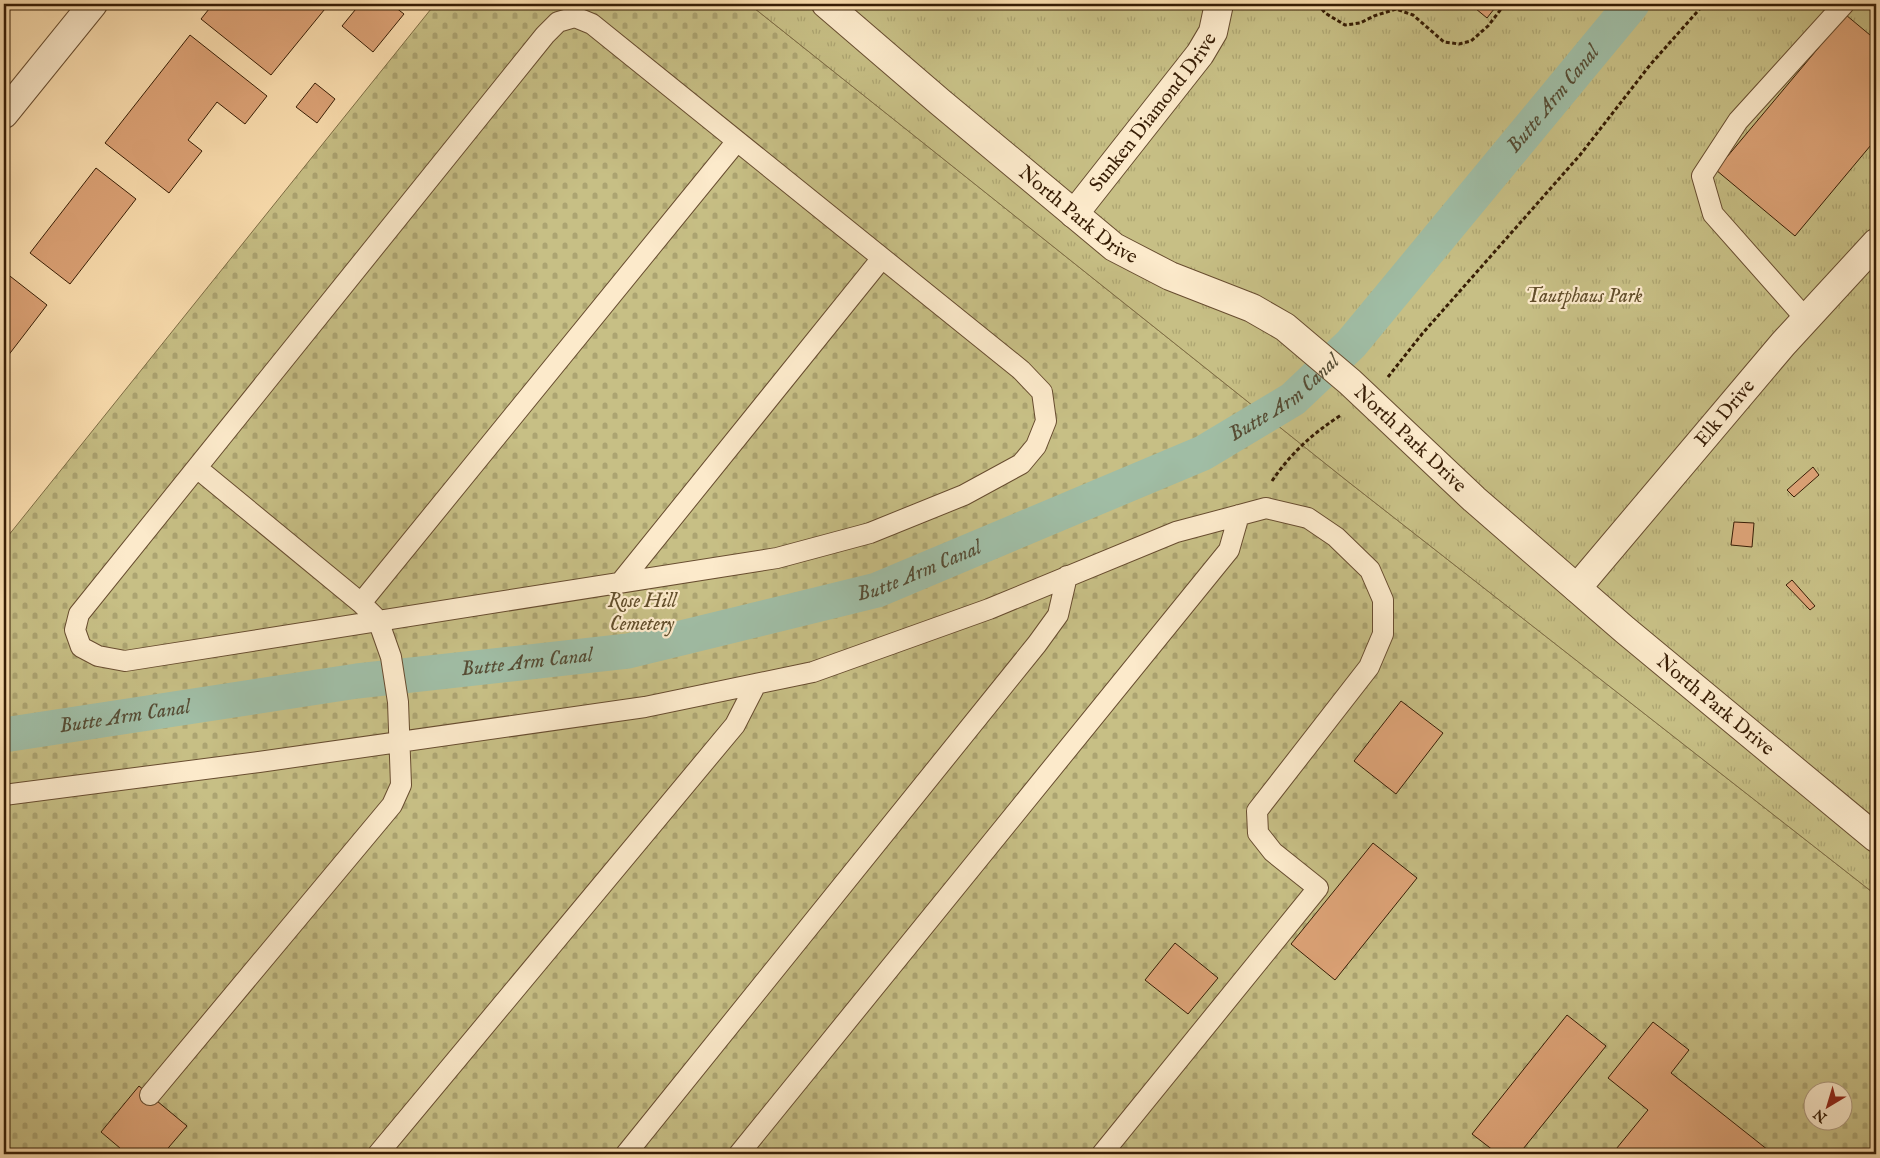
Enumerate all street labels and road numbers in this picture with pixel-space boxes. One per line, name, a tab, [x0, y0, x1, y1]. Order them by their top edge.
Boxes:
street label: Sunken Diamond Drive	[1084, 28, 1222, 197]
street label: North Park Drive	[1013, 160, 1142, 270]
street label: Elk Drive	[1689, 374, 1760, 452]
street label: North Park Drive	[1349, 380, 1472, 498]
street label: North Park Drive	[1651, 649, 1780, 761]

